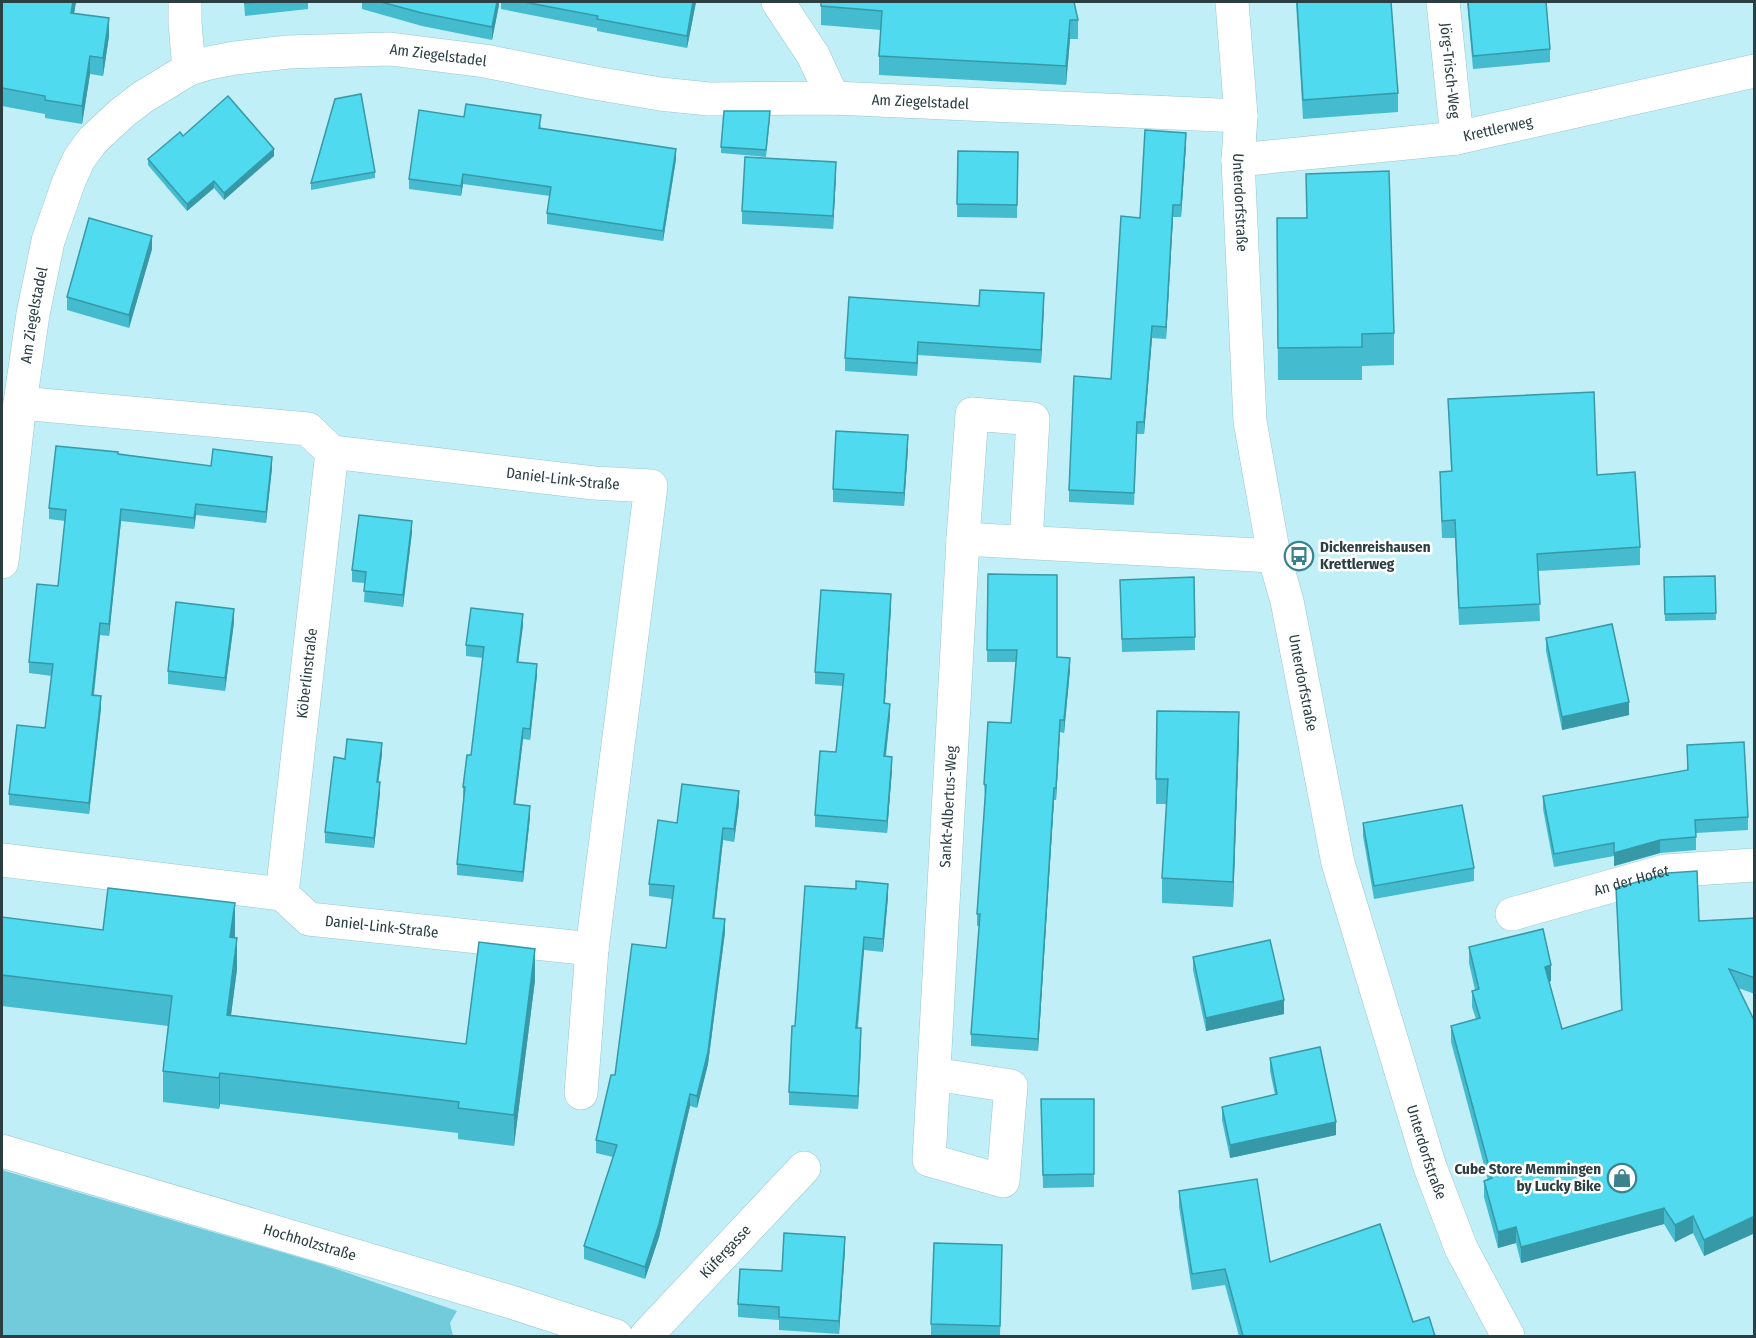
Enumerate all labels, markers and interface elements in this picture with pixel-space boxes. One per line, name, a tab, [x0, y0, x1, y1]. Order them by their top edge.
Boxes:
street label: Jörg-Trisch-Weg	[1436, 22, 1464, 119]
street label: Am Ziegelstadel	[389, 40, 488, 70]
street label: Am Ziegelstadel	[871, 91, 969, 113]
street label: Krettlerweg	[1461, 112, 1534, 145]
street label: Unterdorfstraße	[1229, 153, 1251, 252]
street label: Am Ziegelstadel	[17, 265, 51, 364]
street label: Daniel-Link-Straße	[505, 464, 620, 493]
place label: Dickenreishausen Krettlerweg	[1320, 538, 1431, 573]
bus stop icon: Dickenreishausen Krettlerweg	[1283, 540, 1315, 572]
street label: Köberlinstraße	[293, 627, 321, 720]
street label: Unterdorfstraße	[1285, 633, 1321, 733]
street label: Sankt-Albertus-Weg	[936, 745, 961, 868]
street label: An der Hofet	[1592, 862, 1669, 900]
street label: Daniel-Link-Straße	[324, 912, 439, 942]
street label: Unterdorfstraße	[1403, 1103, 1451, 1202]
place label: Cube Store Memmingen by Lucky Bike	[1454, 1160, 1601, 1195]
shop icon: Cube Store Memmingen by Lucky Bike	[1606, 1162, 1638, 1194]
street label: Hochholzstraße	[261, 1220, 358, 1265]
street label: Küfergasse	[696, 1221, 755, 1282]

